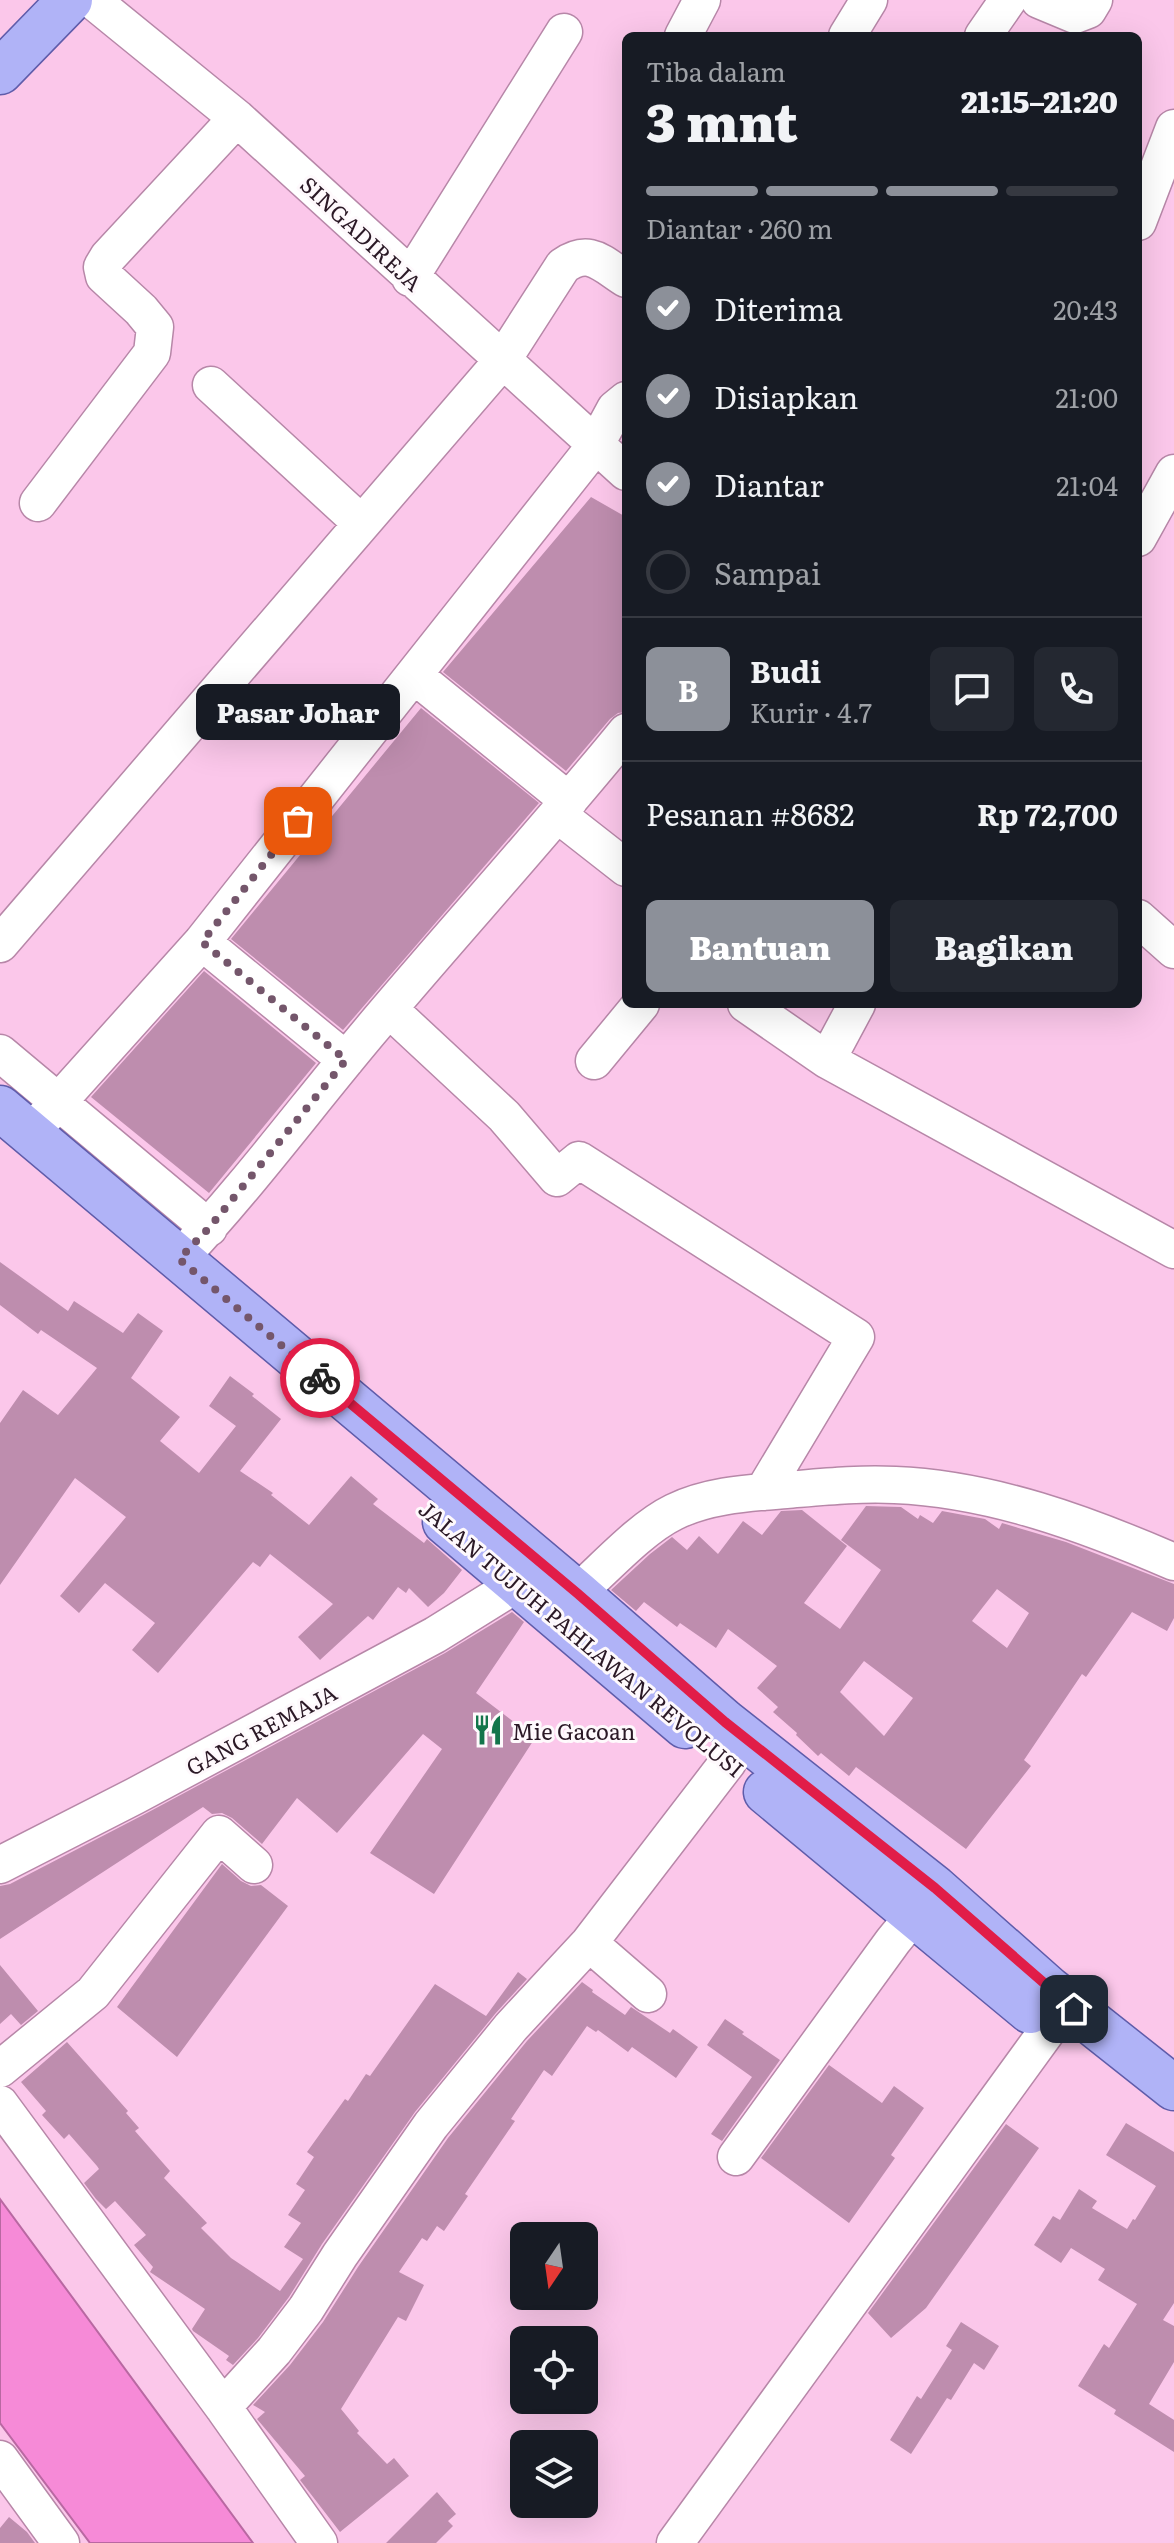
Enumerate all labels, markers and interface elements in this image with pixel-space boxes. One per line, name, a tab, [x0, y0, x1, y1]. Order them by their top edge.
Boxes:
text: Tiba dalam	[646, 51, 786, 90]
text: 21:15–21:20	[961, 78, 1118, 122]
text: 3 mnt	[646, 81, 798, 158]
street label: SINGADIREJA	[294, 168, 430, 298]
text: Diantar · 260 m	[646, 208, 833, 247]
icon: check	[646, 286, 690, 330]
text: Diterima	[714, 286, 843, 330]
text: 20:43	[1053, 289, 1118, 328]
icon: check	[646, 374, 690, 418]
text: Disiapkan	[714, 374, 858, 418]
text: 21:00	[1056, 377, 1118, 416]
icon: check	[646, 462, 690, 506]
text: Diantar	[714, 462, 824, 506]
text: 21:04	[1056, 465, 1118, 504]
text: Sampai	[714, 550, 821, 594]
button: chat	[930, 647, 1014, 731]
button: phone	[1034, 647, 1118, 731]
text: Budi	[750, 648, 821, 692]
text: B	[678, 667, 698, 711]
callout: Pasar Johar	[196, 685, 400, 741]
text: Pasar Johar	[217, 692, 379, 731]
text: Kurir · 4.7	[750, 692, 872, 731]
pin	[264, 787, 332, 855]
text: Pesanan #8682	[646, 791, 854, 835]
text: Rp 72,700	[977, 791, 1118, 835]
icon: bag	[276, 799, 320, 843]
button: Bantuan	[646, 900, 874, 992]
button: Bagikan	[890, 900, 1118, 992]
courier	[280, 1338, 360, 1418]
icon: bike	[298, 1356, 342, 1400]
street label: JALAN TUJUH PAHLAWAN REVOLUSI	[412, 1492, 752, 1784]
street label: GANG REMAJA	[180, 1675, 342, 1783]
restaurant icon: Mie Gacoan	[471, 1713, 505, 1747]
place label: Mie Gacoan	[512, 1714, 635, 1747]
pin	[1040, 1975, 1108, 2043]
icon: home	[1052, 1987, 1096, 2031]
north arrow	[510, 2222, 598, 2310]
map controls	[510, 2222, 598, 2518]
button: locate	[510, 2326, 598, 2414]
button: layers	[510, 2430, 598, 2518]

